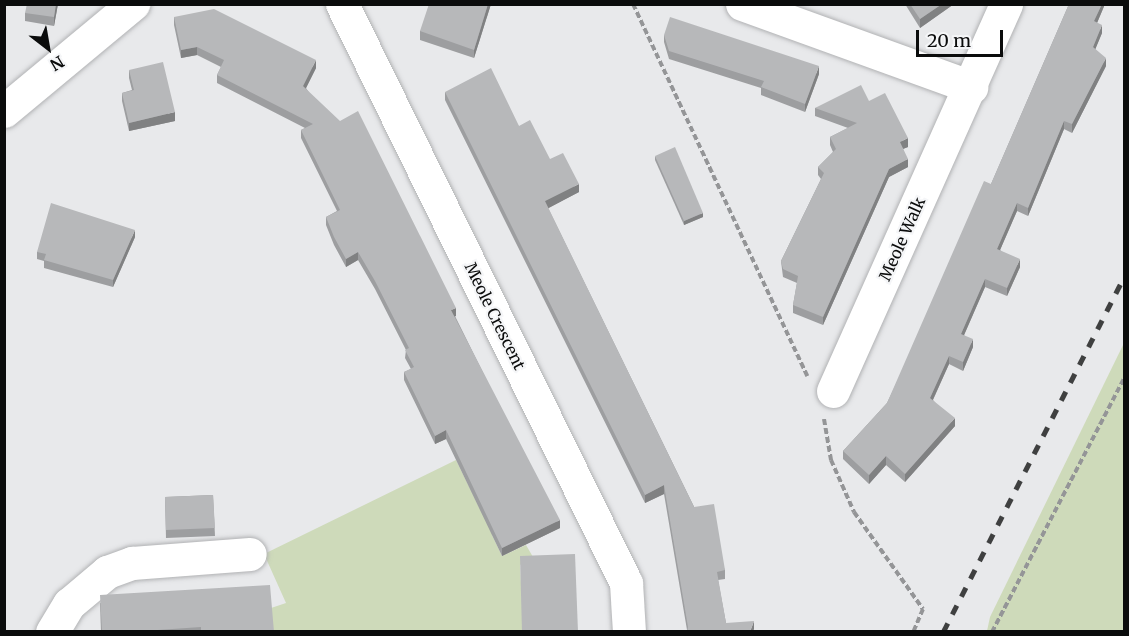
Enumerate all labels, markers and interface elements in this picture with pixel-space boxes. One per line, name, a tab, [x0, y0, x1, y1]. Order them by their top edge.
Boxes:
north arrow	[18, 18, 78, 78]
scale bar	[919, 18, 1006, 56]
text: 20 m	[927, 29, 971, 52]
text: N	[47, 52, 68, 75]
street label: Meole Walk	[875, 194, 929, 284]
street label: Meole Crescent	[461, 259, 529, 373]

